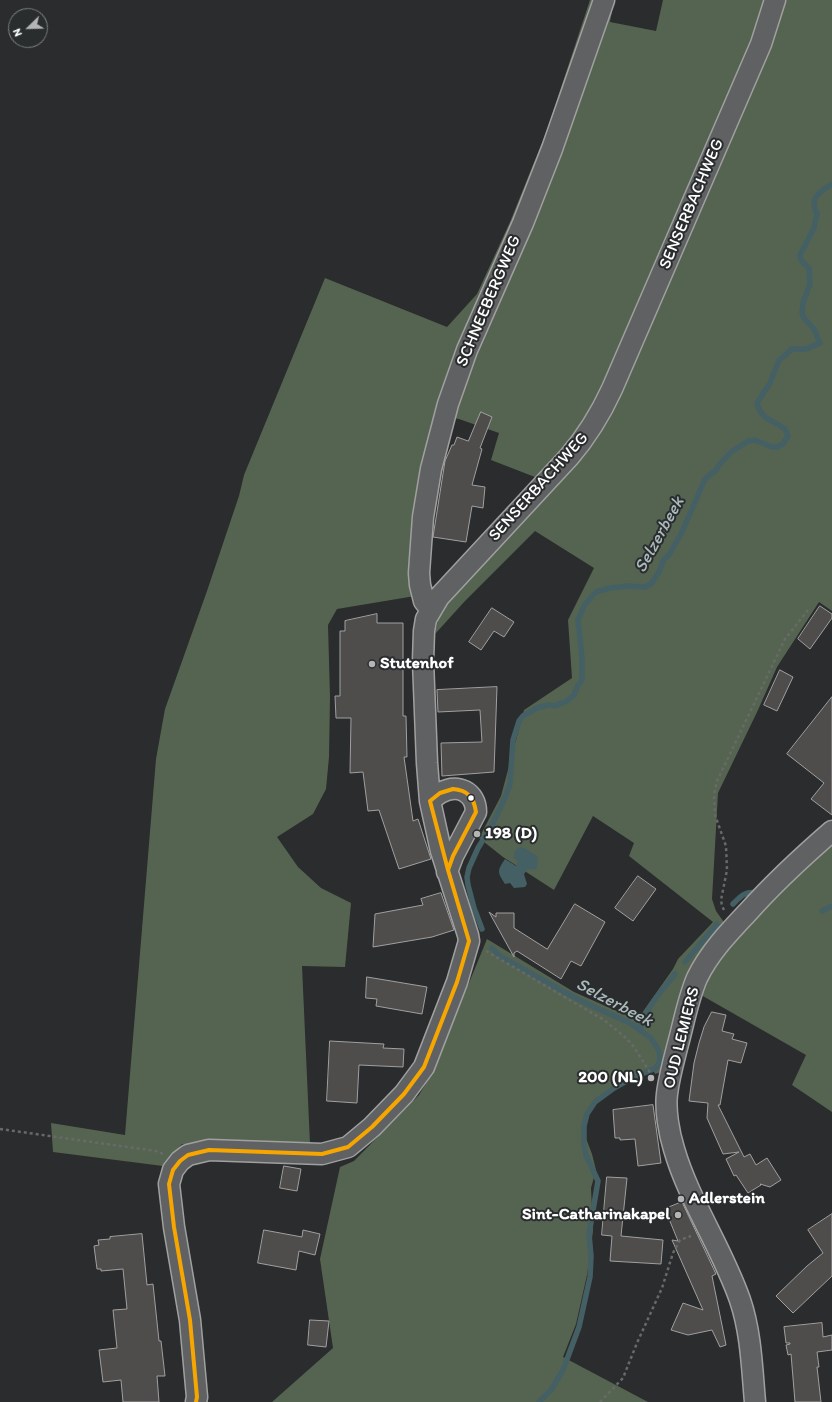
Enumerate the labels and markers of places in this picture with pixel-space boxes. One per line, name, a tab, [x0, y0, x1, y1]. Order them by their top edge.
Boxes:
place label: Stutenhof	[380, 654, 454, 674]
marker: Stutenhof	[367, 659, 377, 669]
unlabelled marker	[466, 793, 476, 803]
place label: 198 (D)	[485, 824, 537, 844]
marker: 198 (D)	[472, 829, 482, 839]
place label: 200 (NL)	[578, 1068, 643, 1088]
marker: 200 (NL)	[646, 1073, 656, 1083]
place label: Adlerstein	[689, 1189, 765, 1209]
marker: Adlerstein	[676, 1194, 686, 1204]
place label: Sint-Catharinakapel	[522, 1205, 670, 1225]
marker: Sint-Catharinakapel	[673, 1210, 683, 1220]

